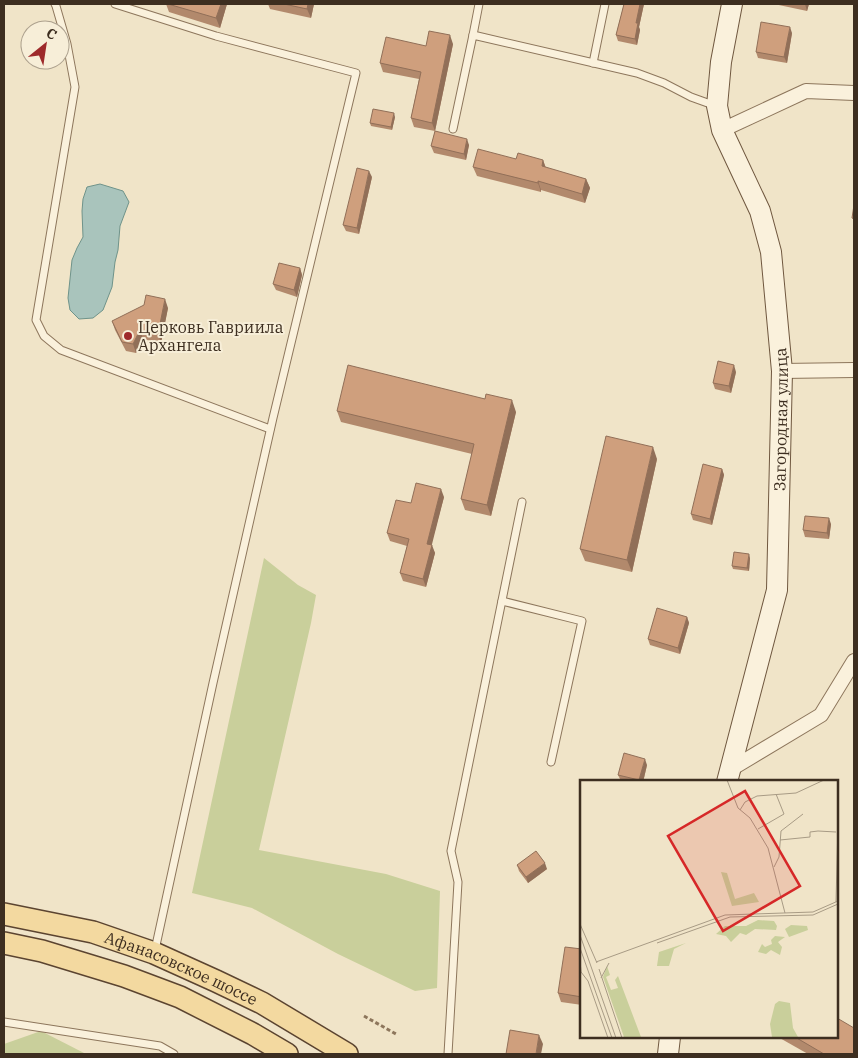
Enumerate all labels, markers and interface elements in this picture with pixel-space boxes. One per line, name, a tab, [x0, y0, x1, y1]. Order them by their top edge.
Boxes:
north arrow	[20, 20, 70, 70]
text: С	[43, 24, 60, 44]
place label: Церковь Гавриила Архангела	[138, 317, 284, 355]
marker: Церковь Гавриила Архангела	[122, 330, 134, 342]
street label: Загородная улица	[769, 347, 792, 491]
inset map	[580, 780, 838, 1038]
street label: Афанасовское шоссе	[102, 927, 261, 1009]

